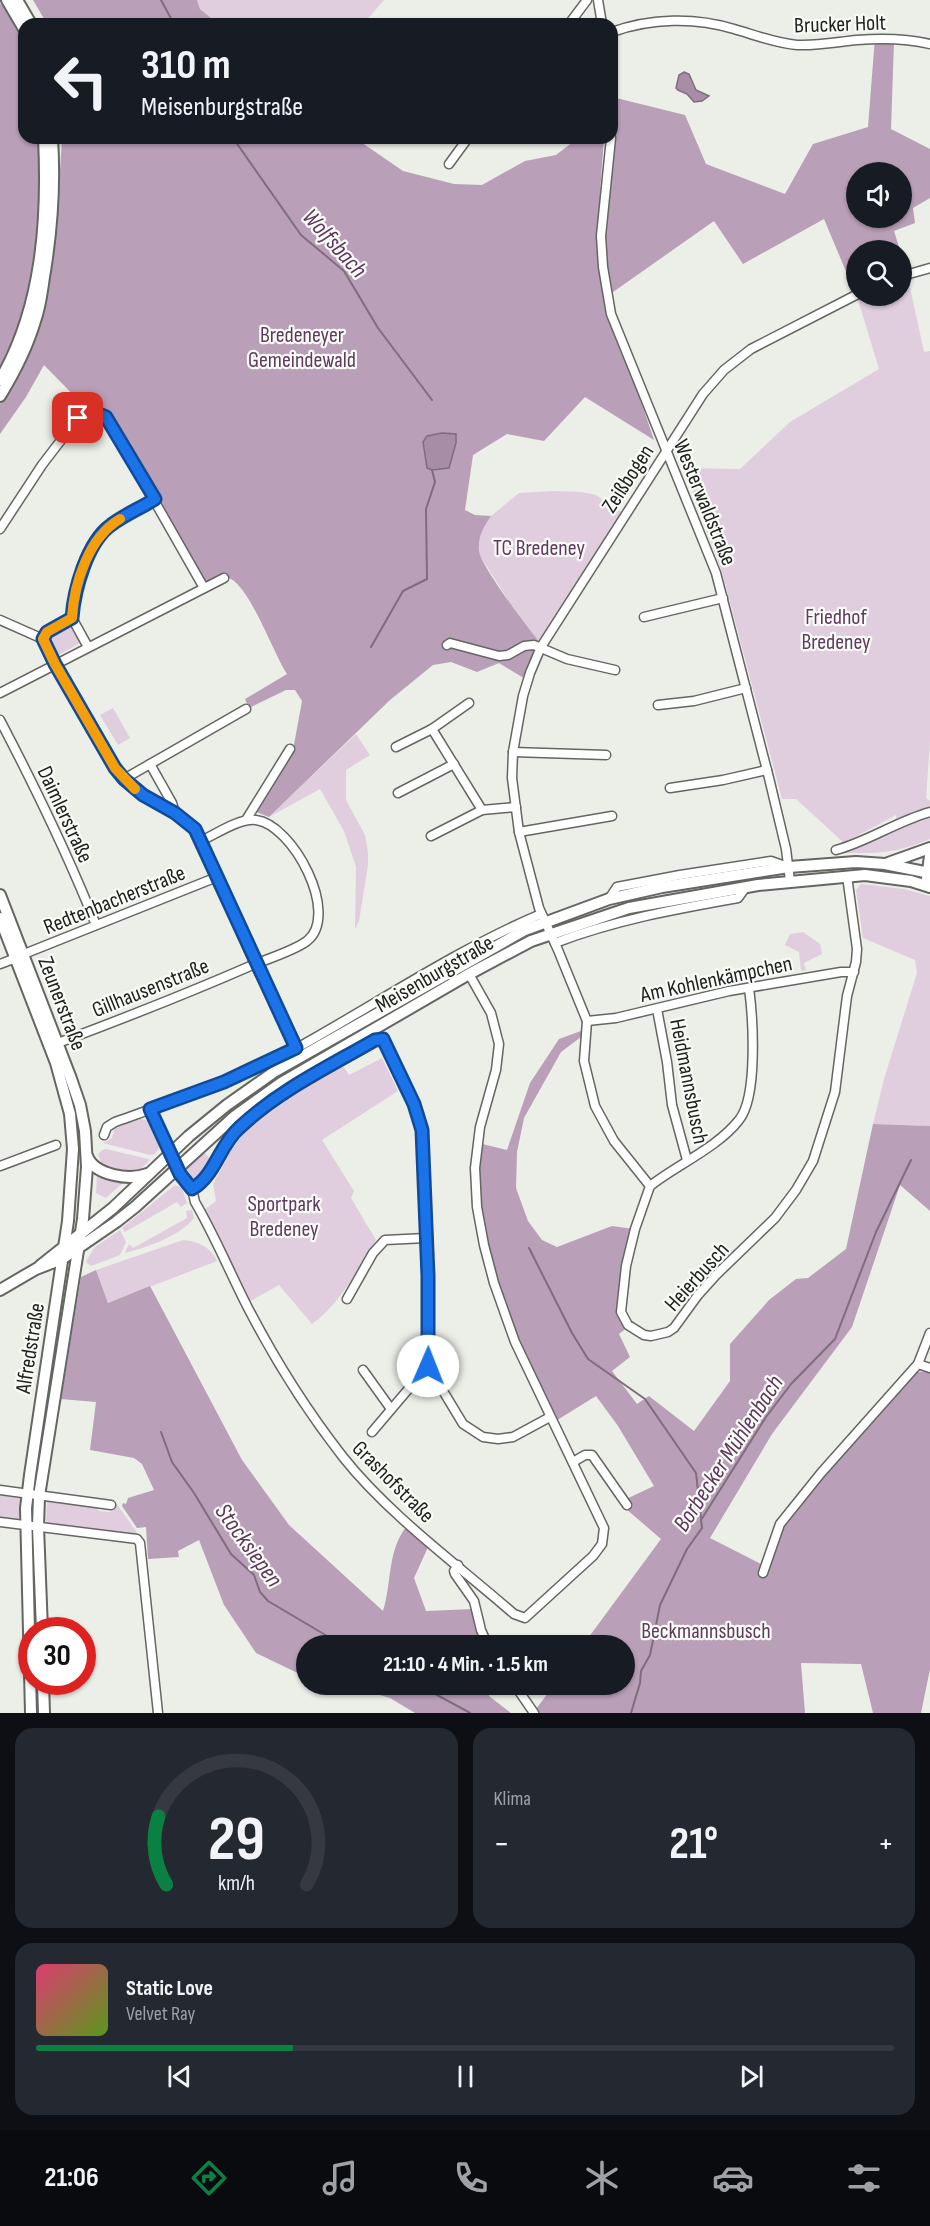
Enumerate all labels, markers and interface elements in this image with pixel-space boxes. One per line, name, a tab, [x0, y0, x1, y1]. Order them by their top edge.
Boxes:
street label: Brucker Holt	[794, 9, 887, 40]
text: 310 m	[141, 40, 231, 91]
icon: left	[42, 42, 120, 120]
text: Meisenburgstraße	[141, 91, 303, 123]
map controls	[846, 162, 912, 306]
button: sound	[846, 162, 912, 228]
water label: Wolfsbach	[296, 203, 373, 284]
button: search	[846, 240, 912, 306]
park label: Bredeneyer Gemeindewald	[248, 322, 356, 374]
pin	[52, 392, 103, 443]
icon: arrive	[61, 401, 94, 434]
street label: Westerwaldstraße	[667, 436, 742, 570]
street label: Zeißbogen	[596, 440, 660, 518]
park label: TC Bredeney	[493, 535, 585, 562]
park label: Friedhof Bredeney	[801, 604, 871, 656]
street label: Daimlerstraße	[31, 762, 99, 867]
street label: Redtenbacherstraße	[40, 860, 189, 941]
street label: Meisenburgstraße	[371, 930, 499, 1019]
street label: Am Kohlenkämpchen	[637, 950, 795, 1009]
street label: Zeunerstraße	[31, 953, 92, 1054]
street label: Gillhausenstraße	[88, 953, 213, 1024]
street label: Heidmannsbusch	[663, 1016, 714, 1146]
park label: Sportpark Bredeney	[247, 1191, 321, 1243]
street label: Heierbusch	[659, 1237, 735, 1317]
street label: Alfredstraße	[10, 1301, 51, 1396]
position arrow	[396, 1334, 460, 1398]
water label: Borbecker Mühlenbach	[667, 1370, 790, 1537]
street label: Grashofstraße	[346, 1435, 440, 1529]
water label: Stocksiepen	[209, 1498, 289, 1593]
speed limit sign: 30	[18, 1617, 96, 1695]
park label: Beckmannsbusch	[641, 1618, 771, 1645]
text: 21:10 · 4 Min. · 1.5 km	[383, 1651, 548, 1678]
text: Klima	[494, 1787, 531, 1811]
text: 29	[208, 1803, 265, 1878]
text: 21°	[669, 1817, 718, 1872]
text: −	[494, 1824, 510, 1864]
text: +	[878, 1824, 894, 1864]
text: km/h	[218, 1871, 255, 1896]
text: Static Love	[126, 1975, 213, 2002]
text: Velvet Ray	[126, 2002, 195, 2026]
icon: previous	[163, 2060, 196, 2093]
icon: pause	[449, 2060, 482, 2093]
icon: next	[735, 2060, 768, 2093]
icon: directions	[188, 2157, 230, 2199]
icon: music	[319, 2157, 361, 2199]
icon: phone	[450, 2157, 492, 2199]
icon: climate	[581, 2157, 623, 2199]
icon: car	[712, 2157, 754, 2199]
icon: filters	[843, 2157, 885, 2199]
text: 21:06	[45, 2162, 99, 2194]

